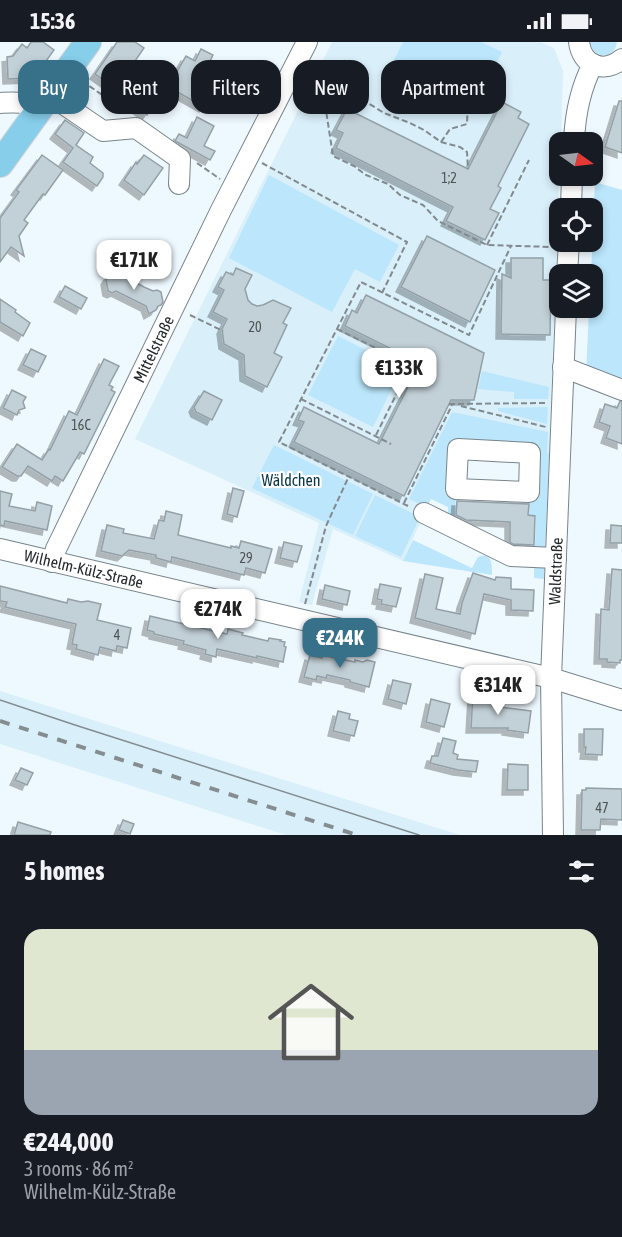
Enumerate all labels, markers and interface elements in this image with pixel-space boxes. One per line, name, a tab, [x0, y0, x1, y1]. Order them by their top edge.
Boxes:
text: 15:36	[30, 8, 75, 34]
chip: Buy	[18, 60, 89, 114]
chip: Rent	[101, 60, 179, 114]
chip: Filters	[191, 60, 281, 114]
chip: New	[293, 60, 369, 114]
chip: Apartment	[381, 60, 506, 114]
north arrow	[549, 132, 603, 186]
map controls	[549, 132, 603, 318]
house number: 1;2	[441, 170, 457, 186]
button: locate	[549, 198, 603, 252]
pin: €171K	[92, 240, 176, 291]
text: €171K	[111, 248, 158, 271]
button: layers	[549, 264, 603, 318]
street label: Mittelstraße	[130, 313, 177, 385]
house number: 20	[248, 319, 262, 335]
pin: €133K	[357, 348, 441, 399]
text: €133K	[376, 356, 423, 379]
house number: 16C	[71, 417, 91, 433]
park label: Wäldchen	[262, 471, 320, 489]
street label: Waldstraße	[545, 537, 566, 605]
street label: Wilhelm-Külz-Straße	[22, 546, 145, 591]
house number: 29	[239, 550, 253, 566]
pin: €274K	[176, 589, 260, 640]
text: €274K	[195, 597, 242, 620]
pin: €244K	[298, 618, 382, 669]
text: €244K	[317, 626, 364, 649]
house number: 4	[114, 627, 121, 643]
pin: €314K	[456, 665, 540, 716]
text: €314K	[475, 673, 522, 696]
house number: 47	[595, 800, 609, 816]
icon: filters	[565, 855, 598, 888]
text: 5 homes	[24, 856, 104, 886]
icon: home	[257, 968, 365, 1076]
text: €244,000	[24, 1127, 114, 1157]
text: 3 rooms · 86 m²	[24, 1157, 134, 1180]
text: Wilhelm-Külz-Straße	[24, 1180, 176, 1203]

